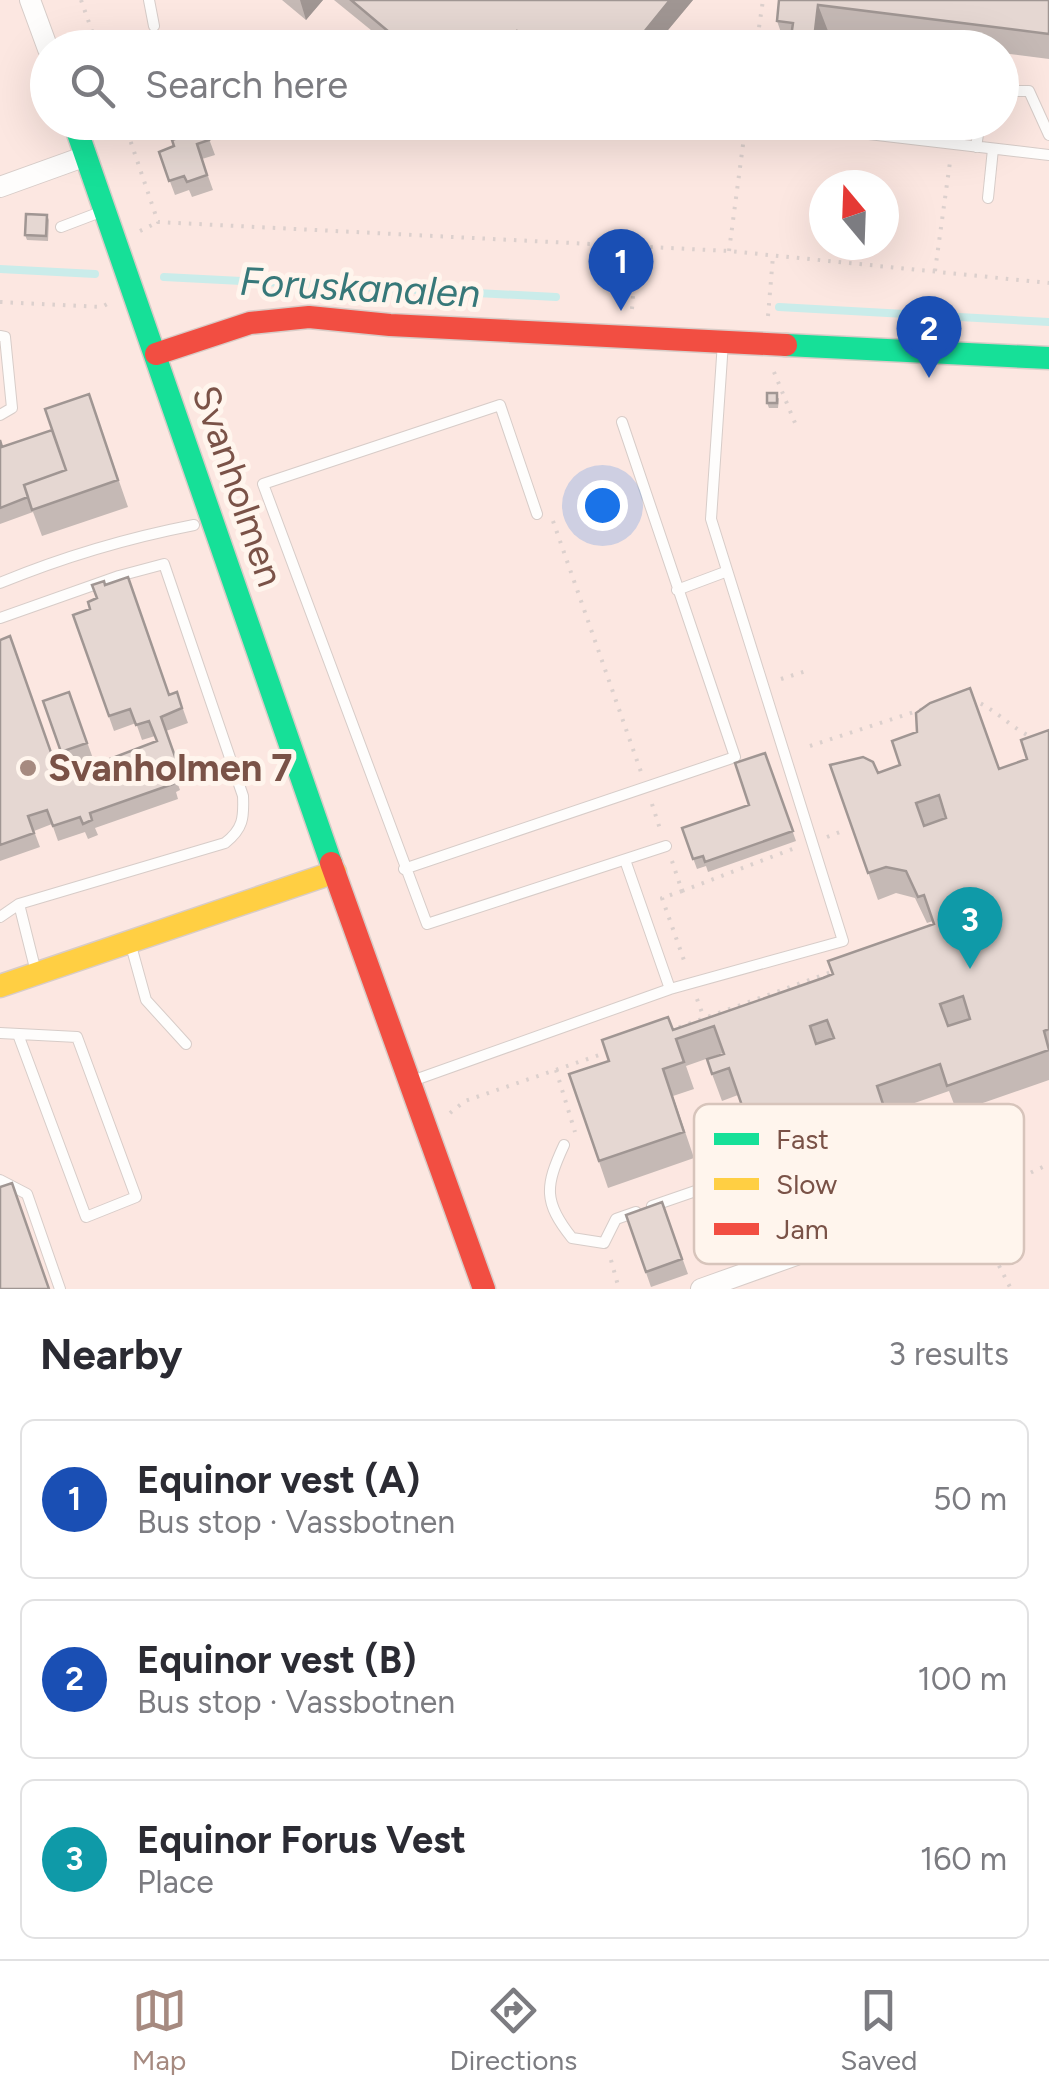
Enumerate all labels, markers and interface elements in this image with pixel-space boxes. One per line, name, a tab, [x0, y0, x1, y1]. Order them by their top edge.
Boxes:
search box	[30, 30, 1019, 140]
icon: search	[65, 58, 120, 113]
text: Search here	[145, 62, 348, 108]
north arrow	[809, 170, 899, 260]
pin: 1	[588, 228, 654, 311]
water label: Foruskanalen	[239, 257, 481, 317]
pin: 2	[896, 296, 962, 378]
street label: Svanholmen	[182, 380, 294, 592]
your location	[577, 480, 628, 531]
place label: Svanholmen 7	[48, 745, 292, 791]
marker: Svanholmen 7	[17, 757, 39, 779]
pin: 3	[938, 886, 1002, 969]
legend	[694, 1104, 1024, 1264]
text: Fast	[776, 1122, 829, 1156]
text: Slow	[776, 1167, 837, 1201]
text: Jam	[776, 1212, 829, 1246]
text: Nearby	[40, 1329, 182, 1380]
text: 3 results	[889, 1335, 1009, 1373]
text: Equinor vest (A)	[137, 1457, 420, 1503]
text: 1	[68, 1480, 81, 1518]
text: 50 m	[933, 1480, 1007, 1518]
text: Bus stop · Vassbotnen	[137, 1503, 455, 1541]
text: Equinor vest (B)	[137, 1637, 416, 1683]
text: 2	[65, 1660, 84, 1698]
text: 100 m	[918, 1660, 1007, 1698]
text: Bus stop · Vassbotnen	[137, 1683, 455, 1721]
text: Equinor Forus Vest	[137, 1817, 466, 1863]
text: 3	[66, 1840, 83, 1878]
text: 160 m	[920, 1840, 1007, 1878]
text: Place	[137, 1863, 214, 1901]
tab: Map	[132, 1983, 187, 2077]
tab: Directions	[450, 1983, 577, 2077]
tab: Saved	[840, 1983, 917, 2077]

